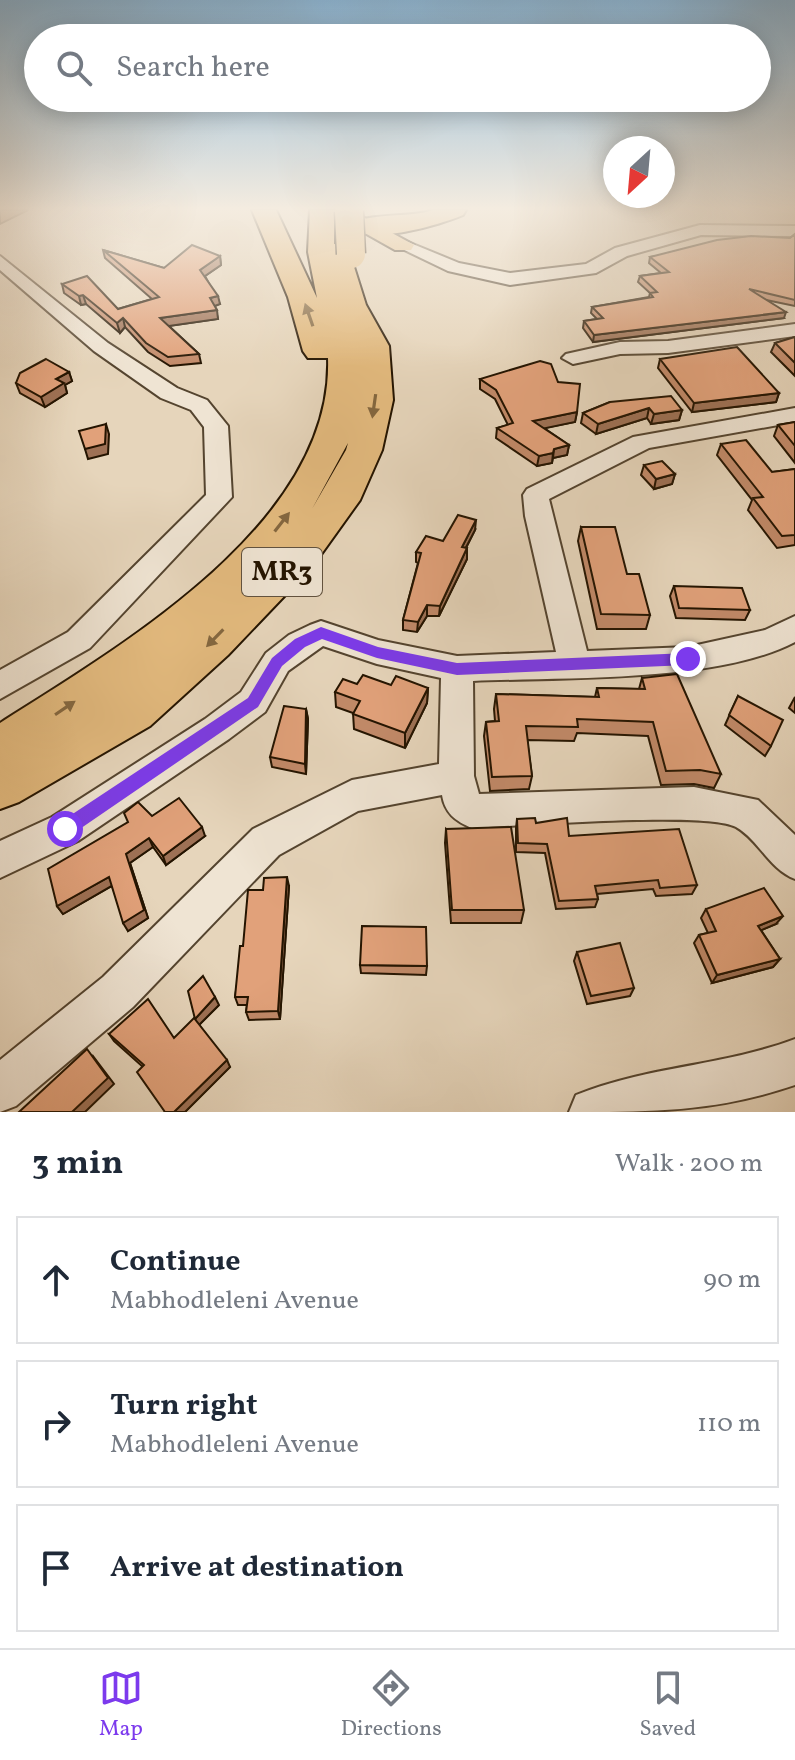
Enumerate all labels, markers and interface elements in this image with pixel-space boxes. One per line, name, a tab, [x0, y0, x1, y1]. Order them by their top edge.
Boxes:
search box	[24, 24, 771, 112]
icon: search	[52, 46, 96, 90]
text: Search here	[116, 47, 270, 89]
north arrow	[603, 136, 675, 208]
one-way arrow	[303, 303, 315, 327]
one-way arrow	[367, 393, 380, 418]
one-way arrow	[274, 512, 290, 532]
road number: MR3	[242, 548, 322, 596]
one-way arrow	[206, 628, 225, 647]
route end	[670, 641, 706, 677]
one-way arrow	[54, 701, 76, 715]
route start	[47, 811, 83, 847]
text: 3 min	[32, 1141, 123, 1188]
text: Walk · 200 m	[615, 1146, 763, 1182]
text: Continue	[110, 1241, 241, 1283]
icon: ahead	[34, 1258, 78, 1302]
text: 90 m	[703, 1262, 761, 1298]
text: Mabhodleleni Avenue	[110, 1283, 359, 1319]
text: Turn right	[110, 1385, 258, 1427]
icon: right	[34, 1402, 78, 1446]
text: 110 m	[697, 1406, 761, 1442]
text: Mabhodleleni Avenue	[110, 1427, 359, 1463]
icon: arrive	[34, 1546, 78, 1590]
text: Arrive at destination	[110, 1547, 404, 1589]
tab: Map	[99, 1666, 143, 1745]
tab: Directions	[341, 1666, 442, 1745]
tab: Saved	[639, 1666, 696, 1745]

